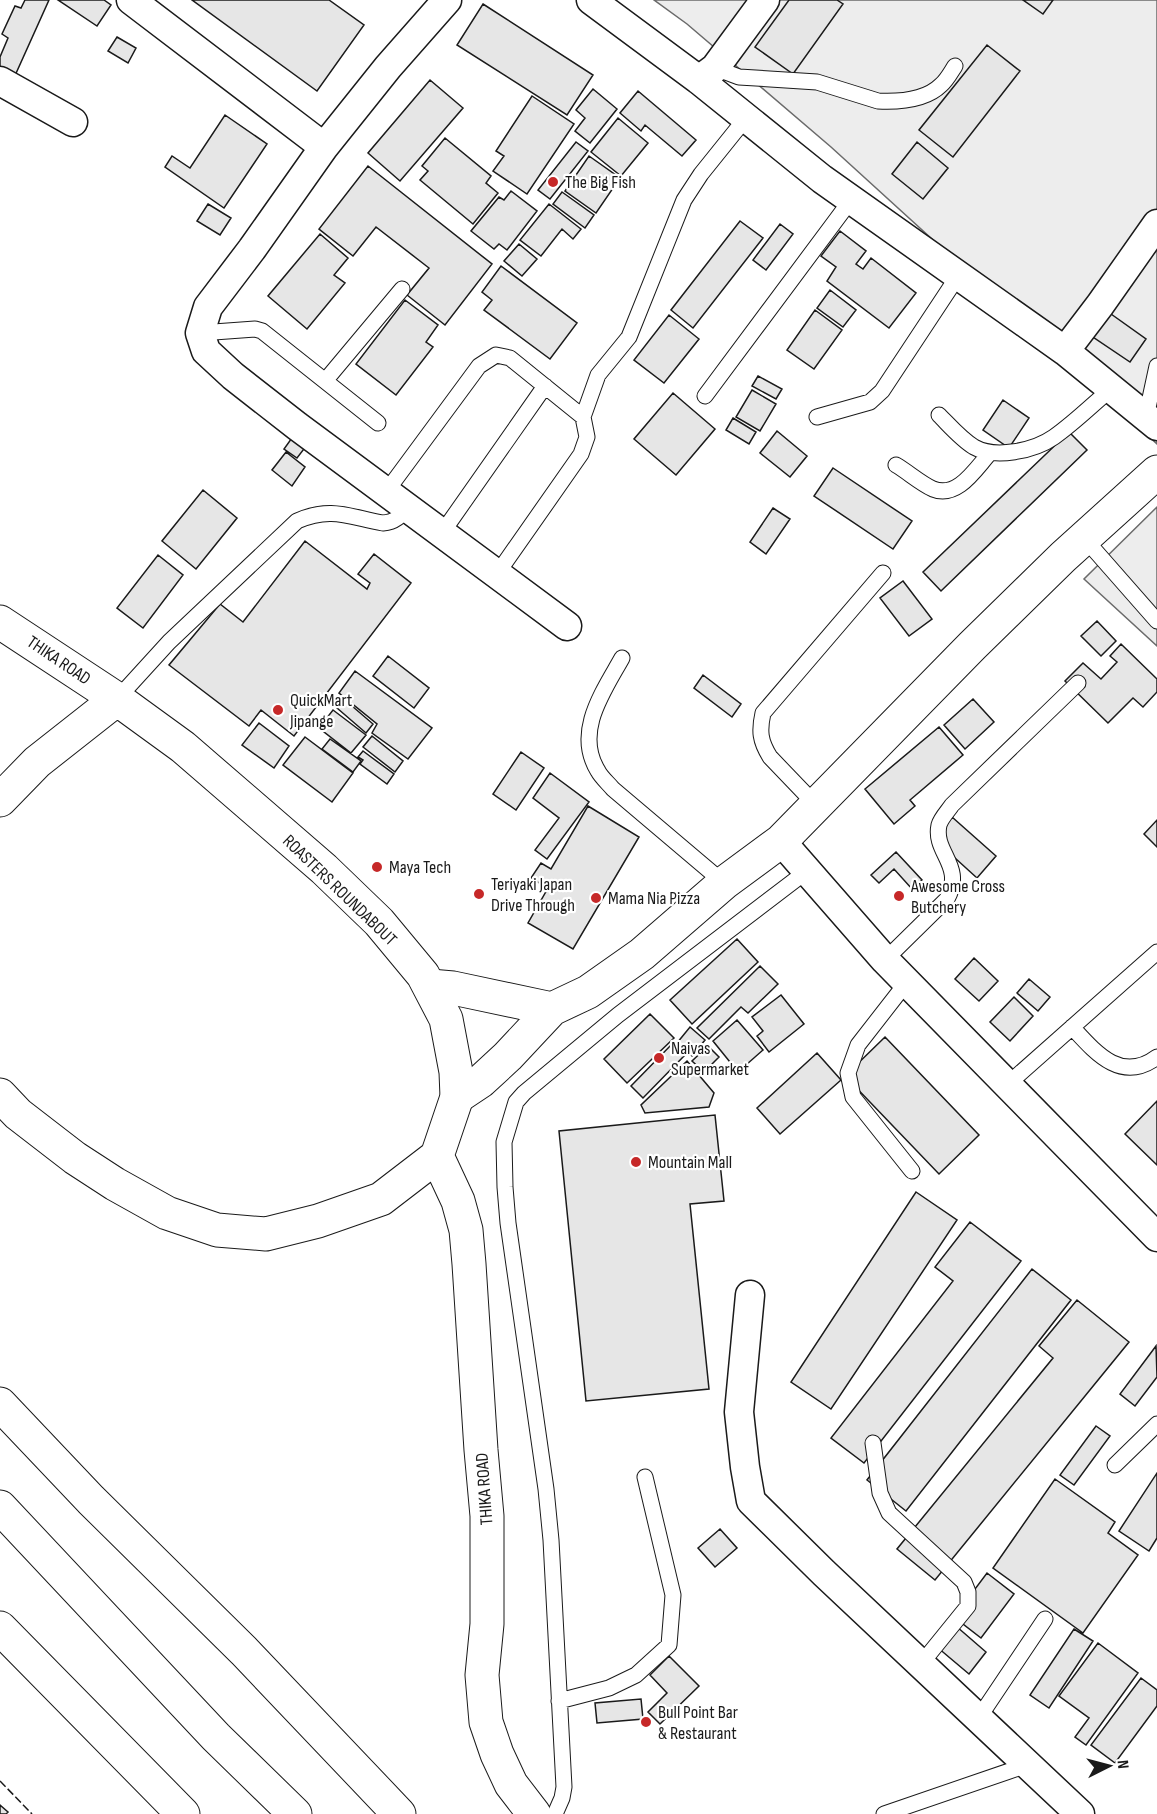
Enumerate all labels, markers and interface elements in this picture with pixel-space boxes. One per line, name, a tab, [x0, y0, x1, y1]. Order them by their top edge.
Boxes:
place label: The Big Fish	[565, 172, 636, 193]
marker: The Big Fish	[546, 175, 560, 189]
street label: THIKA ROAD	[23, 631, 95, 689]
place label: QuickMart Jipange	[289, 690, 353, 732]
marker: QuickMart Jipange	[271, 703, 285, 717]
street label: ROASTERS ROUNDABOUT	[278, 831, 401, 950]
place label: Maya Tech	[389, 857, 451, 878]
marker: Maya Tech	[370, 860, 384, 874]
place label: Teriyaki Japan Drive Through	[491, 874, 575, 916]
place label: Awesome Cross Butchery	[910, 876, 1005, 918]
marker: Teriyaki Japan Drive Through	[472, 887, 486, 901]
place label: Mama Nia Pizza	[608, 888, 700, 909]
marker: Awesome Cross Butchery	[892, 889, 906, 903]
marker: Mama Nia Pizza	[589, 891, 603, 905]
place label: Naivas Supermarket	[671, 1038, 750, 1080]
marker: Naivas Supermarket	[652, 1051, 666, 1065]
place label: Mountain Mall	[648, 1152, 732, 1173]
marker: Mountain Mall	[629, 1155, 643, 1169]
street label: THIKA ROAD	[471, 1452, 497, 1526]
place label: Bull Point Bar & Restaurant	[658, 1702, 738, 1744]
marker: Bull Point Bar & Restaurant	[639, 1715, 653, 1729]
north arrow	[1079, 1736, 1139, 1796]
text: N	[1113, 1759, 1132, 1770]

